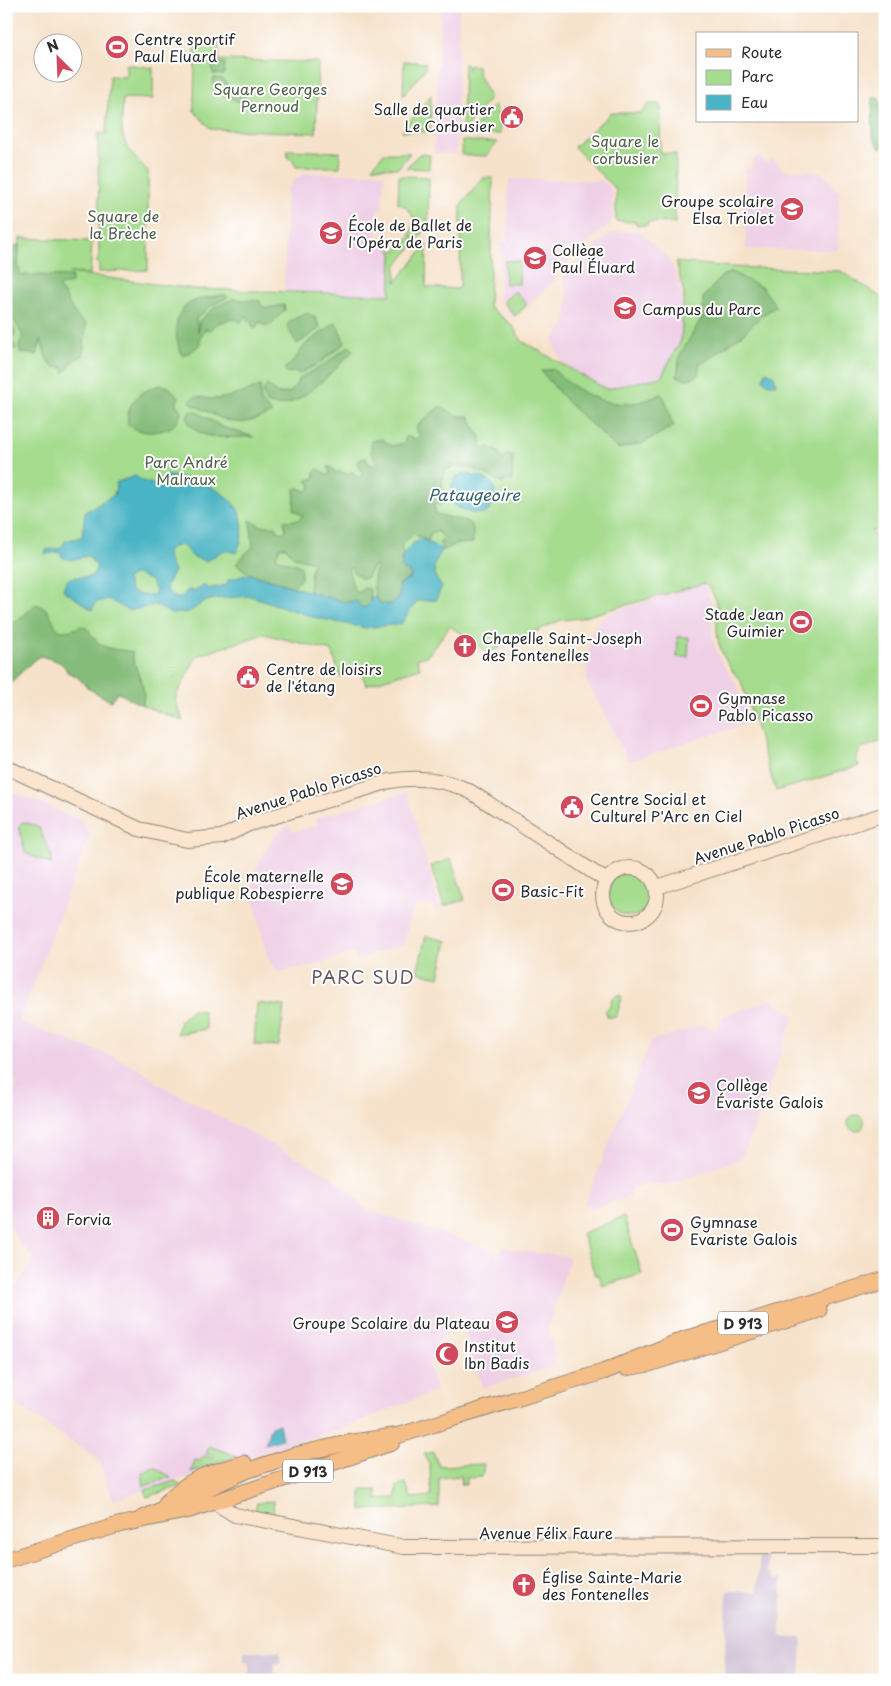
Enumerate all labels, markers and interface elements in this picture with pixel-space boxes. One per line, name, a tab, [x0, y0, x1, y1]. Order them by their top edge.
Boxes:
place label: Centre sportif Paul Eluard	[134, 27, 235, 67]
north arrow	[32, 32, 82, 82]
legend	[696, 32, 858, 122]
text: N	[43, 34, 62, 58]
sports icon: Centre sportif Paul Eluard	[104, 34, 130, 60]
text: Route	[741, 40, 782, 63]
text: Parc	[741, 64, 774, 87]
park label: Square Georges Pernoud	[213, 77, 327, 117]
text: Eau	[741, 90, 768, 113]
place label: Salle de quartier Le Corbusier	[374, 97, 494, 137]
public building icon: Salle de quartier Le Corbusier	[499, 104, 525, 130]
park label: Square le corbusier	[591, 129, 659, 169]
place label: Groupe scolaire Elsa Triolet	[661, 189, 774, 229]
school or university icon: Groupe scolaire Elsa Triolet	[779, 196, 805, 222]
park label: Square de la Brèche	[87, 204, 159, 244]
place label: École de Ballet de l'Opéra de Paris	[348, 213, 472, 253]
school or university icon: École de Ballet de l'Opéra de Paris	[318, 220, 344, 246]
place label: Collège Paul Éluard	[552, 238, 635, 278]
school or university icon: Collège Paul Éluard	[522, 245, 548, 271]
school or university icon: Campus du Parc	[612, 295, 638, 321]
place label: Campus du Parc	[642, 297, 761, 320]
park label: Parc André Malraux	[144, 450, 228, 490]
water label: Pataugeoire	[428, 482, 521, 506]
place label: Stade Jean Guimier	[704, 602, 784, 642]
sports icon: Stade Jean Guimier	[788, 609, 814, 635]
place label: Chapelle Saint-Joseph des Fontenelles	[482, 626, 642, 666]
church icon: Chapelle Saint-Joseph des Fontenelles	[452, 633, 478, 659]
place label: Centre de loisirs de l'étang	[266, 657, 382, 697]
public building icon: Centre de loisirs de l'étang	[235, 664, 261, 690]
place label: Gymnase Pablo Picasso	[718, 686, 813, 726]
sports icon: Gymnase Pablo Picasso	[688, 693, 714, 719]
street label: Avenue Pablo Picasso	[232, 756, 384, 824]
place label: Centre Social et Culturel P'Arc en Ciel	[590, 787, 742, 827]
public building icon: Centre Social et Culturel P'Arc en Ciel	[559, 794, 585, 820]
street label: Avenue Pablo Picasso	[690, 801, 842, 869]
place label: École maternelle publique Robespierre	[175, 864, 324, 904]
school or university icon: École maternelle publique Robespierre	[329, 871, 355, 897]
sports icon: Basic-Fit	[490, 877, 516, 903]
place label: Basic-Fit	[520, 879, 584, 902]
district label: PARC SUD	[311, 963, 415, 990]
place label: Collège Évariste Galois	[716, 1073, 824, 1113]
school or university icon: Collège Évariste Galois	[686, 1080, 712, 1106]
building icon: Forvia	[35, 1205, 61, 1231]
place label: Forvia	[66, 1207, 112, 1230]
place label: Gymnase Evariste Galois	[690, 1210, 798, 1250]
sports icon: Gymnase Evariste Galois	[659, 1217, 685, 1243]
school or university icon: Groupe Scolaire du Plateau	[494, 1309, 520, 1335]
place label: Groupe Scolaire du Plateau	[292, 1311, 490, 1334]
road number: D 913	[718, 1312, 768, 1335]
place label: Institut Ibn Badis	[464, 1334, 529, 1374]
mosque icon: Institut Ibn Badis	[434, 1341, 460, 1367]
road number: D 913	[283, 1460, 333, 1482]
street label: Avenue Félix Faure	[479, 1521, 613, 1544]
place label: Église Sainte-Marie des Fontenelles	[542, 1565, 682, 1605]
church icon: Église Sainte-Marie des Fontenelles	[511, 1572, 537, 1598]

